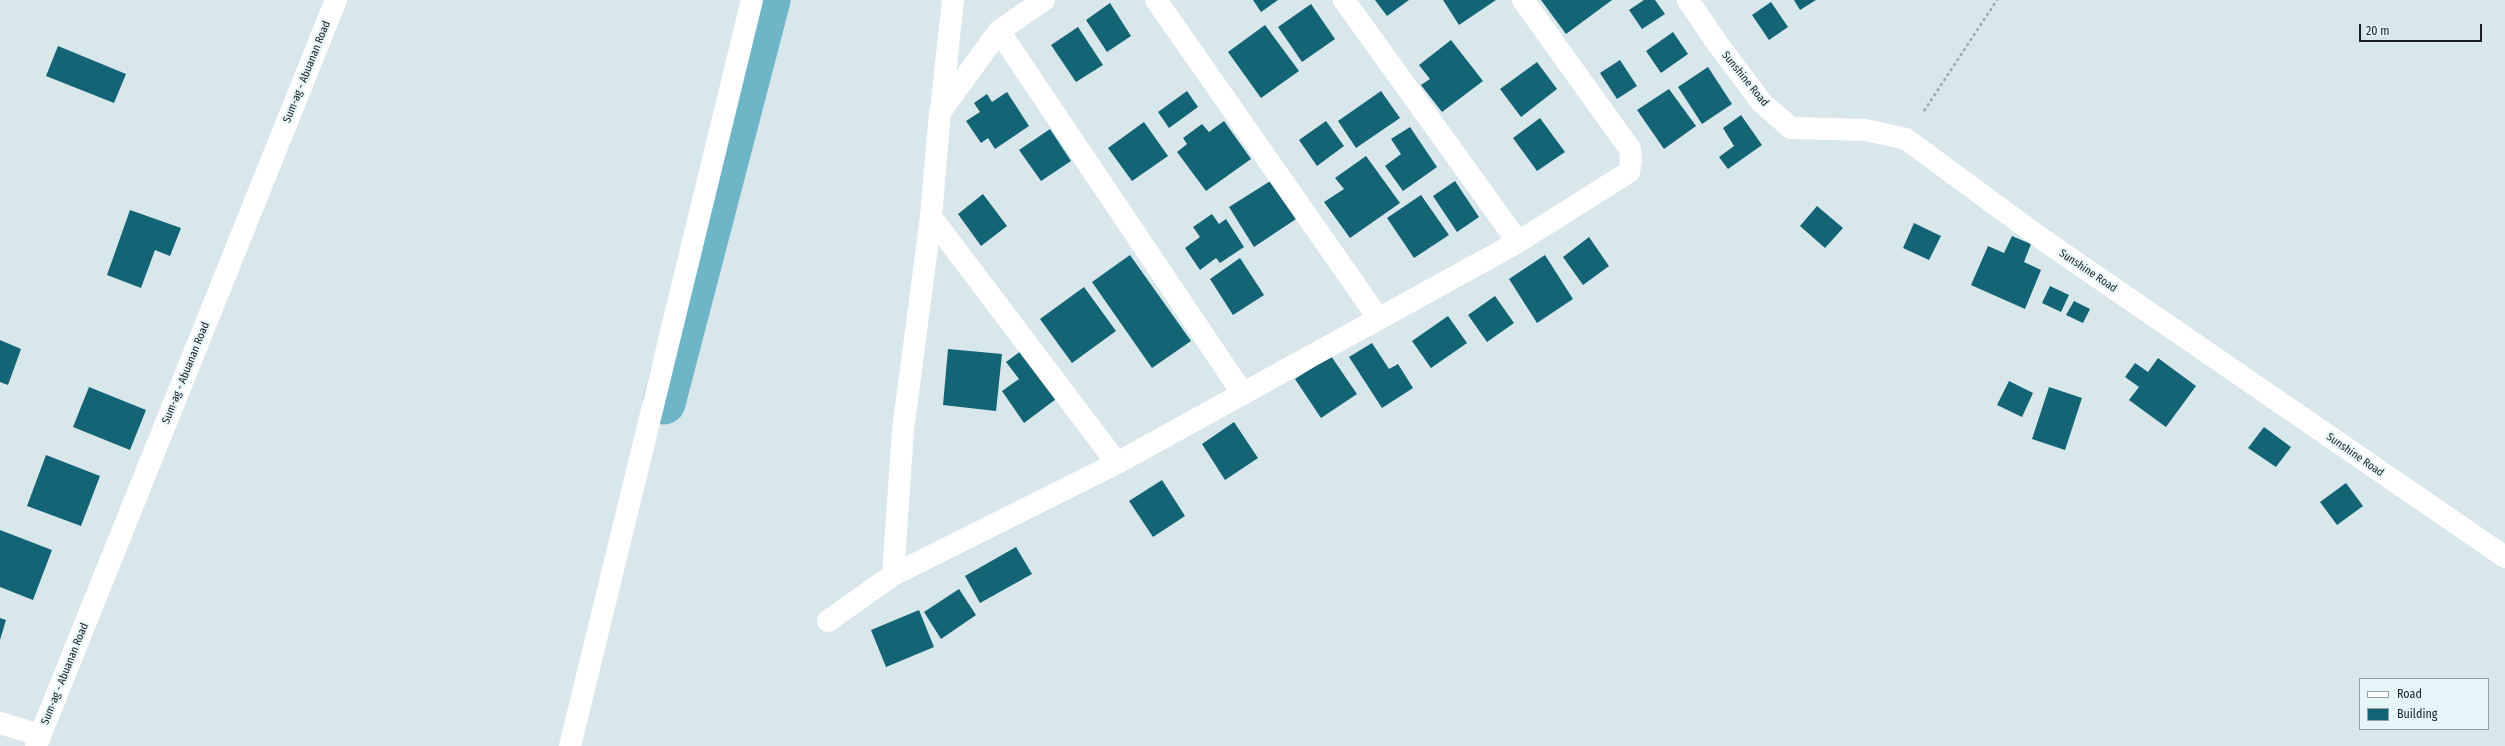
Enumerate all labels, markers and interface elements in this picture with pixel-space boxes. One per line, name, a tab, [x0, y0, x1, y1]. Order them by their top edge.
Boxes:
scale bar	[2361, 16, 2484, 42]
street label: Sum-ag - Abuanan Road	[281, 19, 333, 125]
text: 20 m	[2366, 24, 2390, 38]
street label: Sunshine Road	[1719, 49, 1771, 109]
street label: Sunshine Road	[2057, 247, 2119, 295]
street label: Sum-ag - Abuanan Road	[160, 320, 212, 426]
street label: Sunshine Road	[2324, 430, 2386, 480]
street label: Sum-ag - Abuanan Road	[39, 621, 91, 727]
legend	[2359, 678, 2489, 730]
text: Road	[2397, 687, 2422, 701]
text: Building	[2397, 707, 2437, 721]

